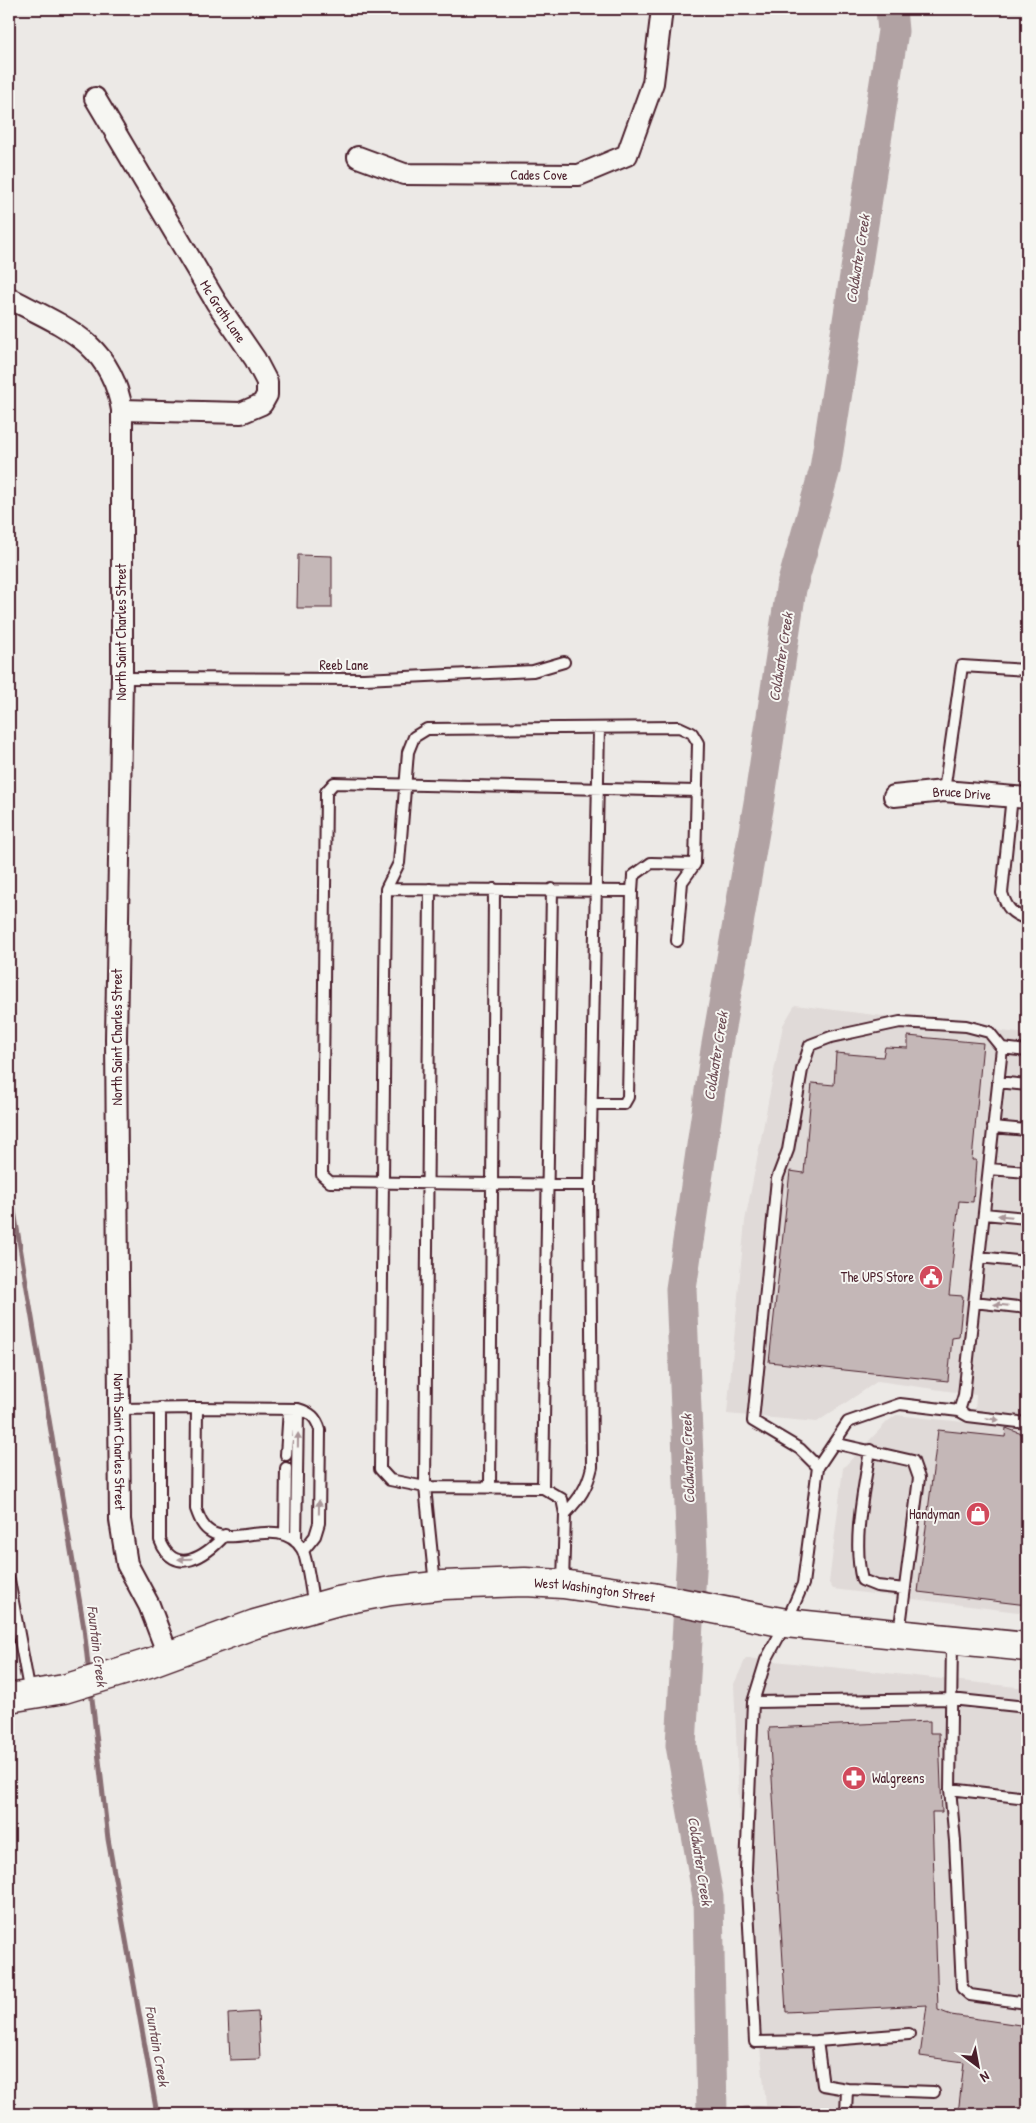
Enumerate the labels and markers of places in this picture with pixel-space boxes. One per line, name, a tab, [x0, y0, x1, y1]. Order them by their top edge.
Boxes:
public building icon: The UPS Store	[918, 1264, 944, 1290]
place label: The UPS Store	[841, 1267, 914, 1286]
shop icon: Handyman	[965, 1501, 991, 1527]
place label: Handyman	[909, 1504, 960, 1524]
pharmacy icon: Walgreens	[841, 1765, 867, 1791]
place label: Walgreens	[872, 1768, 924, 1788]

